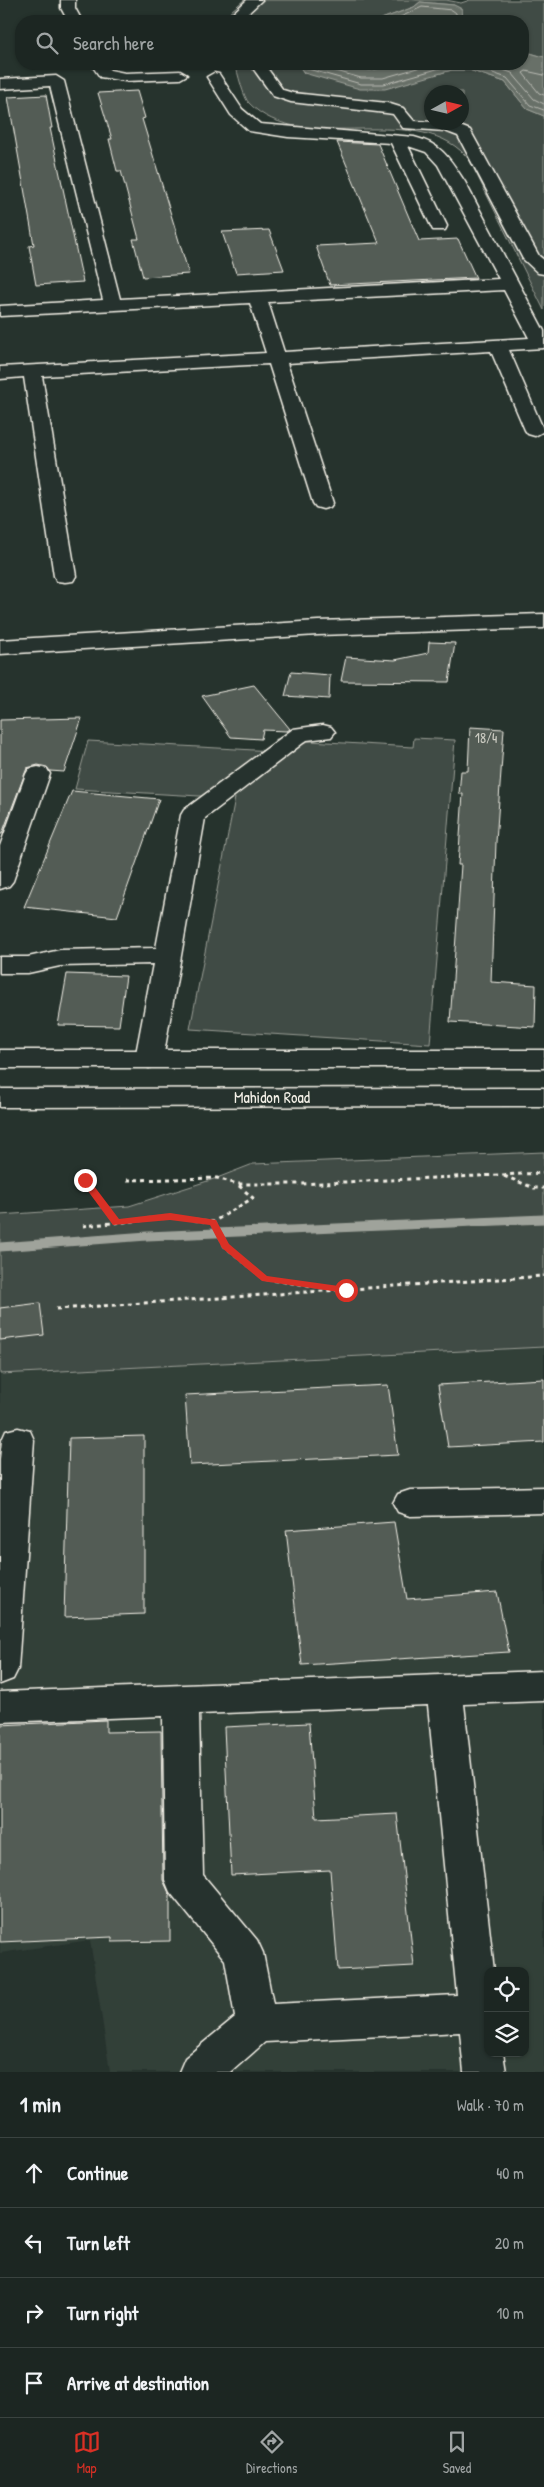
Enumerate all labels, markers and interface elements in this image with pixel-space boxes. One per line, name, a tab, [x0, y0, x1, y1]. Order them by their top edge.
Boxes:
search box	[15, 15, 529, 70]
icon: search	[33, 29, 61, 57]
text: Search here	[73, 30, 154, 56]
north arrow	[424, 85, 469, 130]
house number: 18/4	[475, 728, 497, 747]
street label: Mahidon Road	[234, 1086, 310, 1108]
route end	[74, 1169, 97, 1192]
route start	[335, 1279, 358, 1302]
map controls	[484, 1967, 529, 2057]
button: locate	[484, 1967, 529, 2012]
button: layers	[484, 2012, 529, 2057]
text: 1 min	[20, 2090, 61, 2119]
text: Walk · 70 m	[457, 2094, 524, 2116]
icon: ahead	[20, 2159, 48, 2187]
text: Continue	[67, 2160, 128, 2186]
text: 40 m	[496, 2162, 524, 2184]
icon: left	[20, 2229, 48, 2257]
text: Turn left	[67, 2230, 130, 2256]
text: 20 m	[495, 2232, 524, 2254]
icon: right	[20, 2299, 48, 2327]
text: Turn right	[67, 2300, 138, 2326]
text: 10 m	[496, 2302, 524, 2324]
icon: arrive	[20, 2369, 48, 2397]
text: Arrive at destination	[67, 2370, 209, 2396]
tab: Map	[73, 2428, 101, 2477]
tab: Directions	[246, 2428, 297, 2477]
tab: Saved	[443, 2428, 471, 2477]

